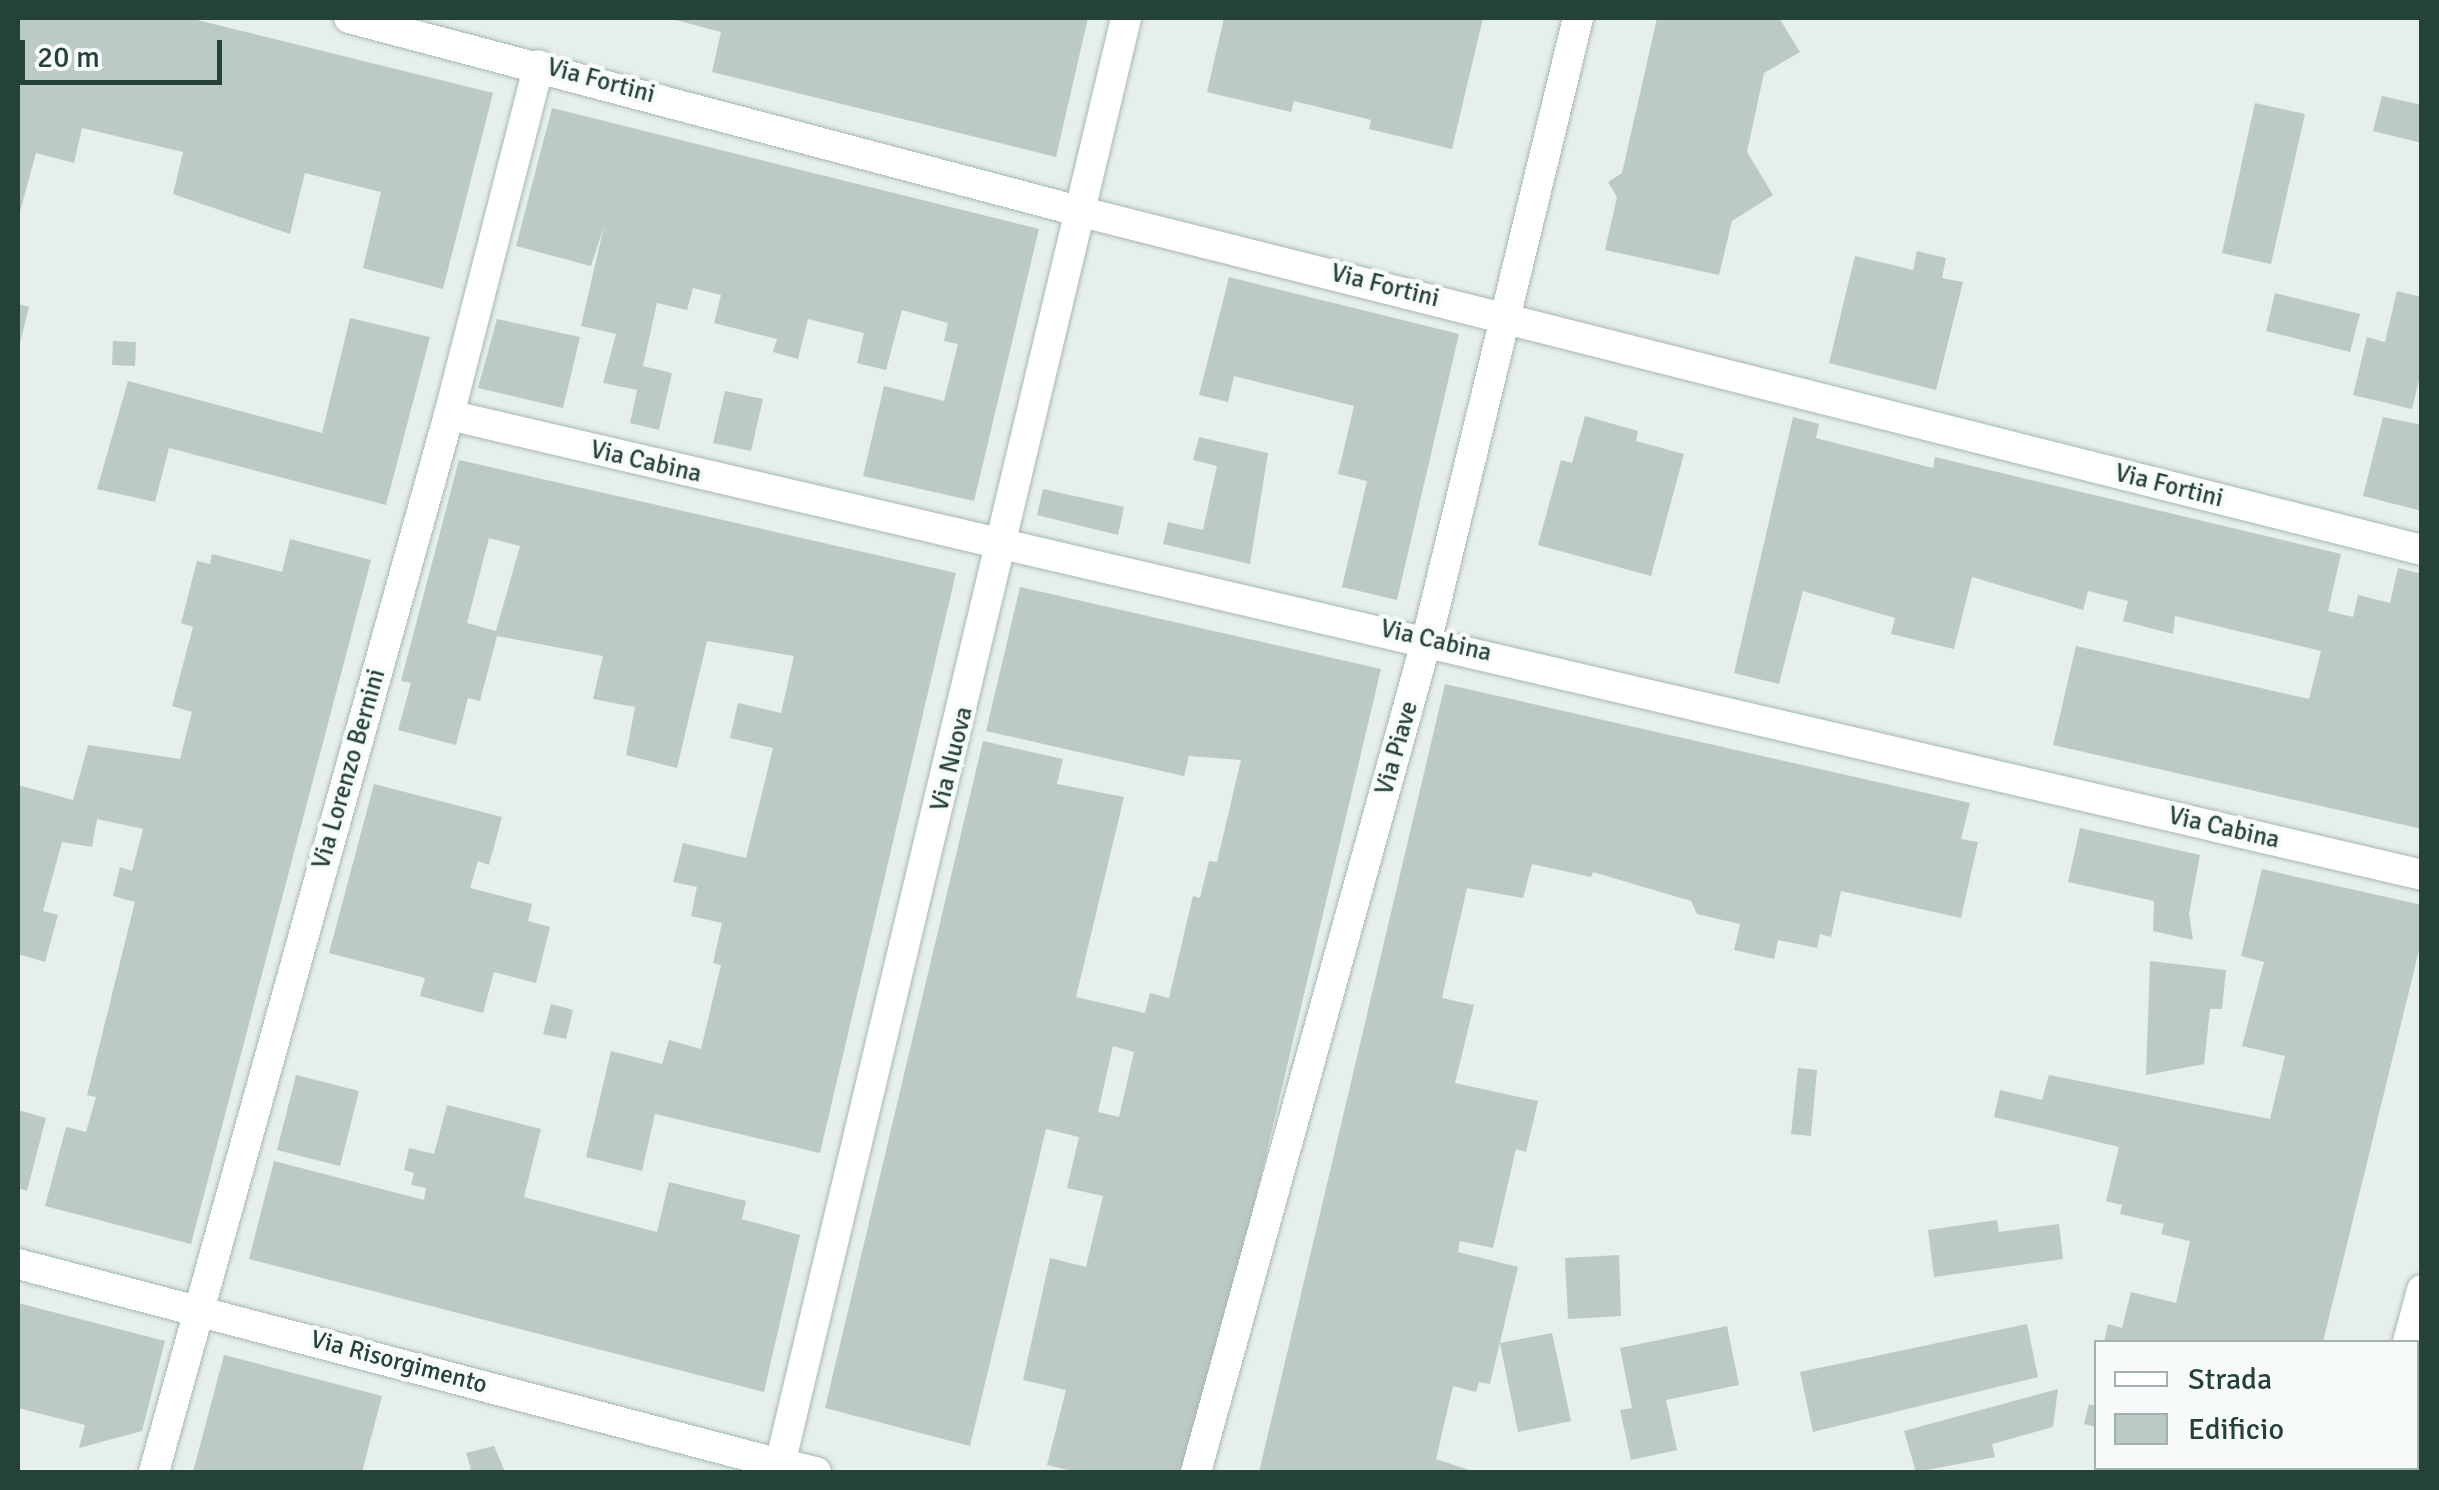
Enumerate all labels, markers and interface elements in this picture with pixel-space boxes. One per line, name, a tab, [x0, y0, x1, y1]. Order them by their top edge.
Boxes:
scale bar	[25, 20, 228, 82]
text: 20 m	[37, 39, 100, 76]
street label: Via Fortini	[544, 52, 658, 110]
street label: Via Fortini	[1328, 258, 1442, 314]
street label: Via Cabina	[587, 435, 705, 489]
street label: Via Fortini	[2112, 458, 2226, 514]
street label: Via Cabina	[1377, 614, 1495, 668]
street label: Via Lorenzo Bernini	[306, 666, 392, 872]
street label: Via Piave	[1369, 698, 1425, 798]
street label: Via Nuova	[925, 704, 979, 814]
street label: Via Cabina	[2165, 801, 2283, 855]
street label: Via Risorgimento	[307, 1324, 491, 1400]
legend	[2094, 1340, 2419, 1470]
text: Strada	[2188, 1361, 2272, 1398]
text: Edificio	[2188, 1411, 2284, 1448]

